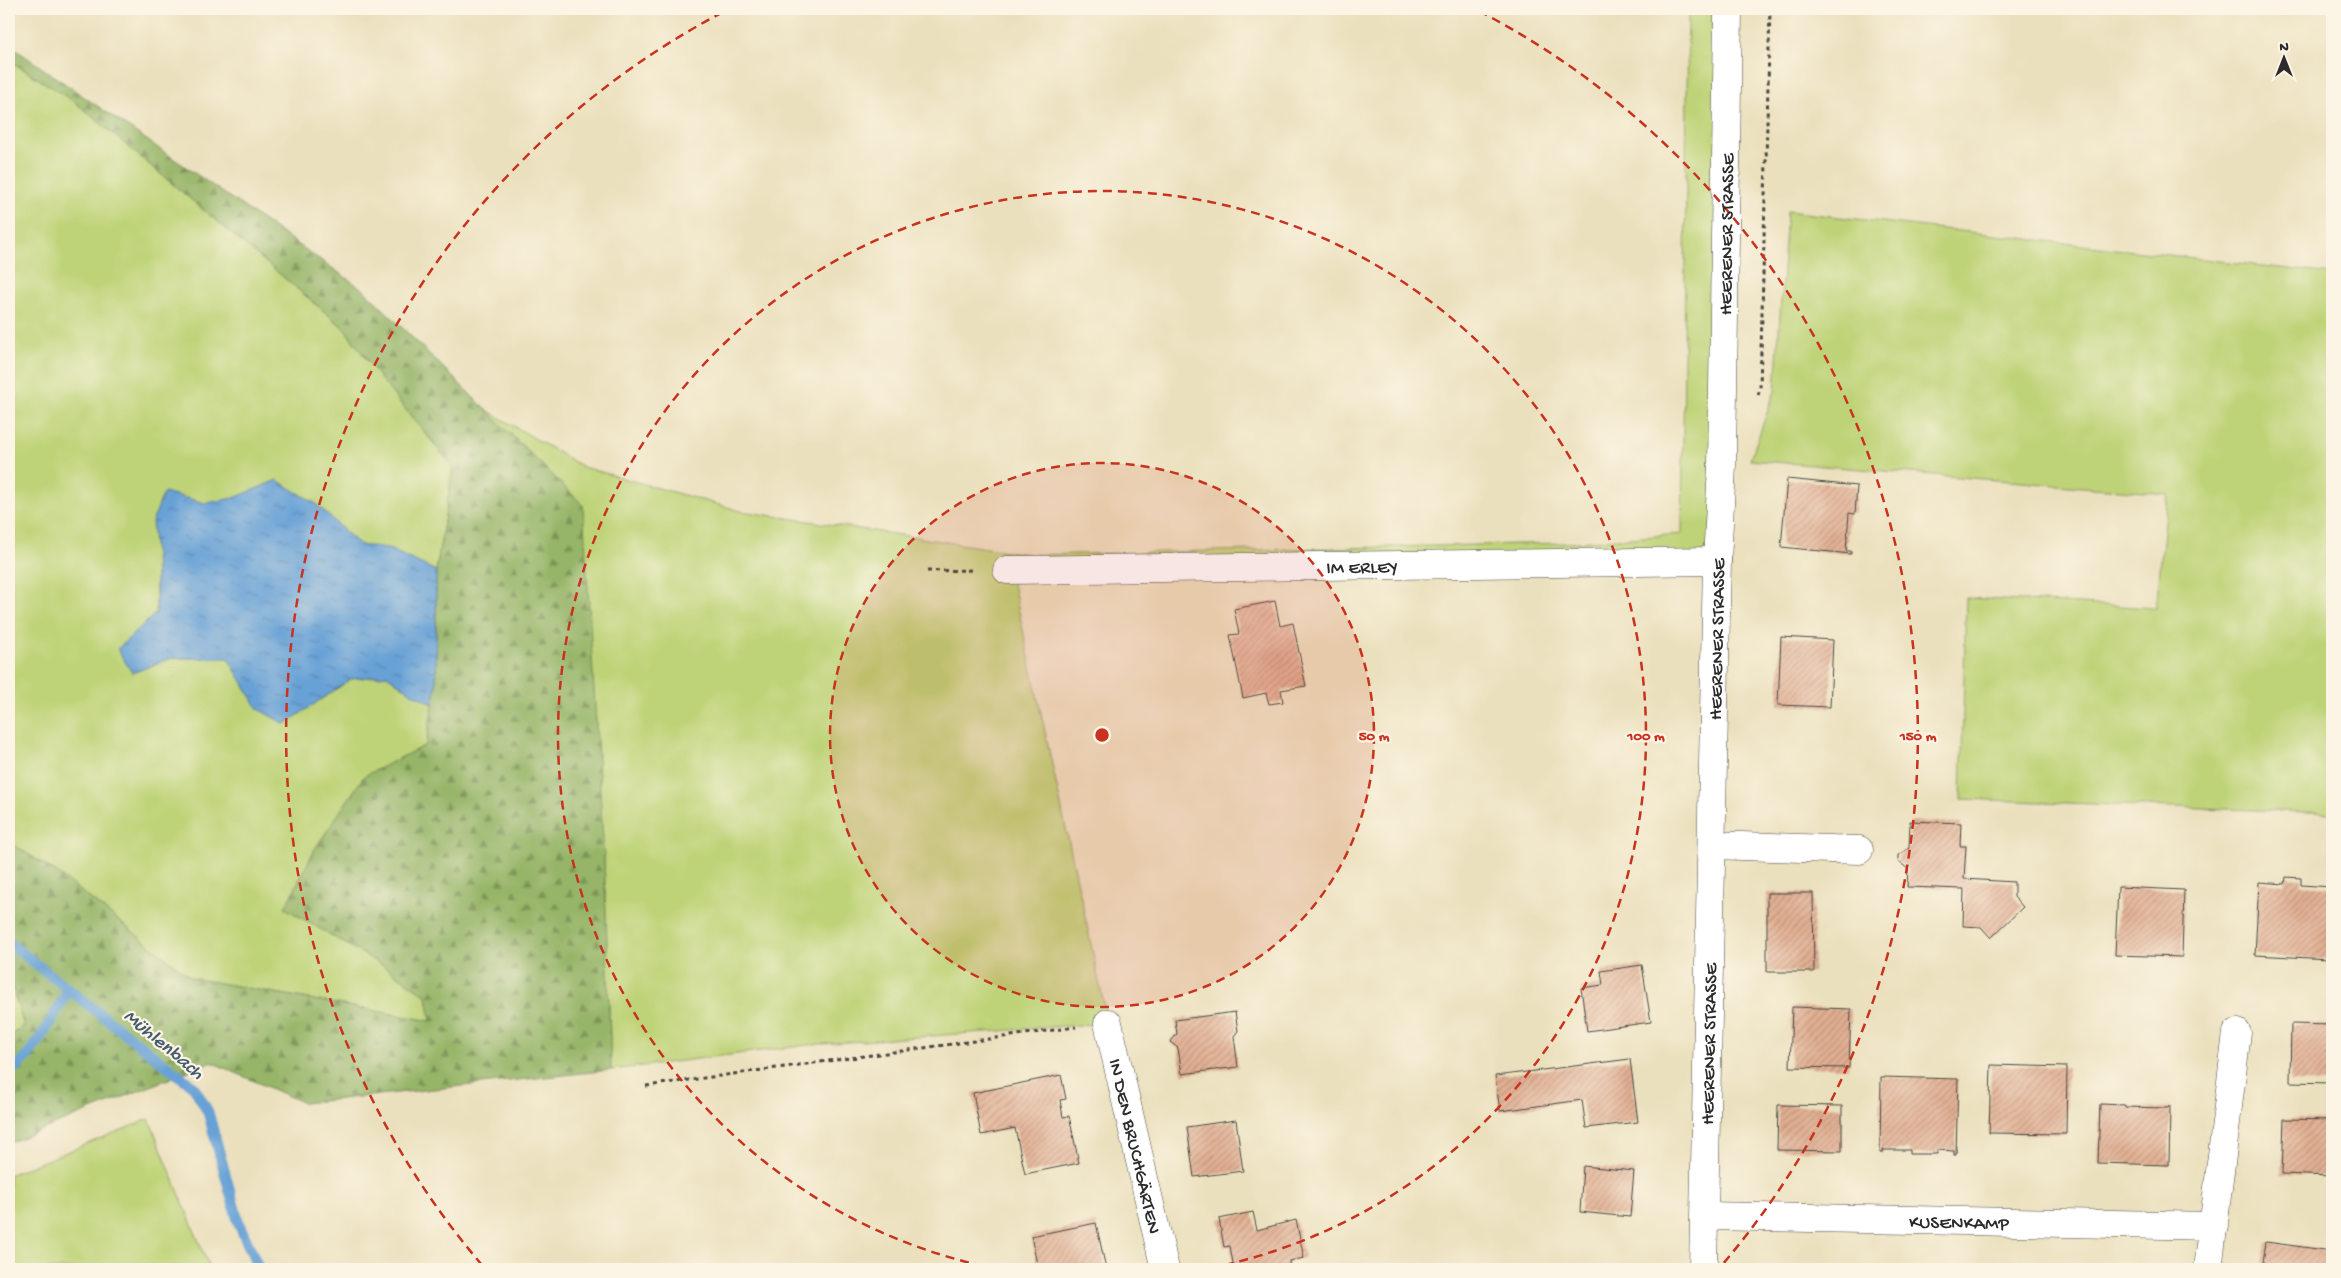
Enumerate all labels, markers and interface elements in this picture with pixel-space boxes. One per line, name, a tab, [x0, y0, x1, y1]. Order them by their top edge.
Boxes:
north arrow	[2258, 32, 2308, 82]
text: N	[2279, 39, 2289, 56]
street label: HEERENER STRASSE	[1716, 152, 1741, 315]
street label: IM ERLEY	[1326, 557, 1398, 581]
street label: HEERENER STRASSE	[1706, 557, 1732, 720]
centre of rings	[1093, 726, 1111, 744]
text: 50 m	[1359, 728, 1390, 746]
text: 100 m	[1626, 728, 1665, 746]
text: 150 m	[1899, 728, 1937, 746]
street label: HEERENER STRASSE	[1698, 962, 1724, 1125]
water label: Mühlenbach	[118, 1006, 208, 1086]
street label: IN DEN BRUCHGÄRTEN	[1102, 1057, 1164, 1236]
street label: KUSENKAMP	[1909, 1212, 2010, 1237]

